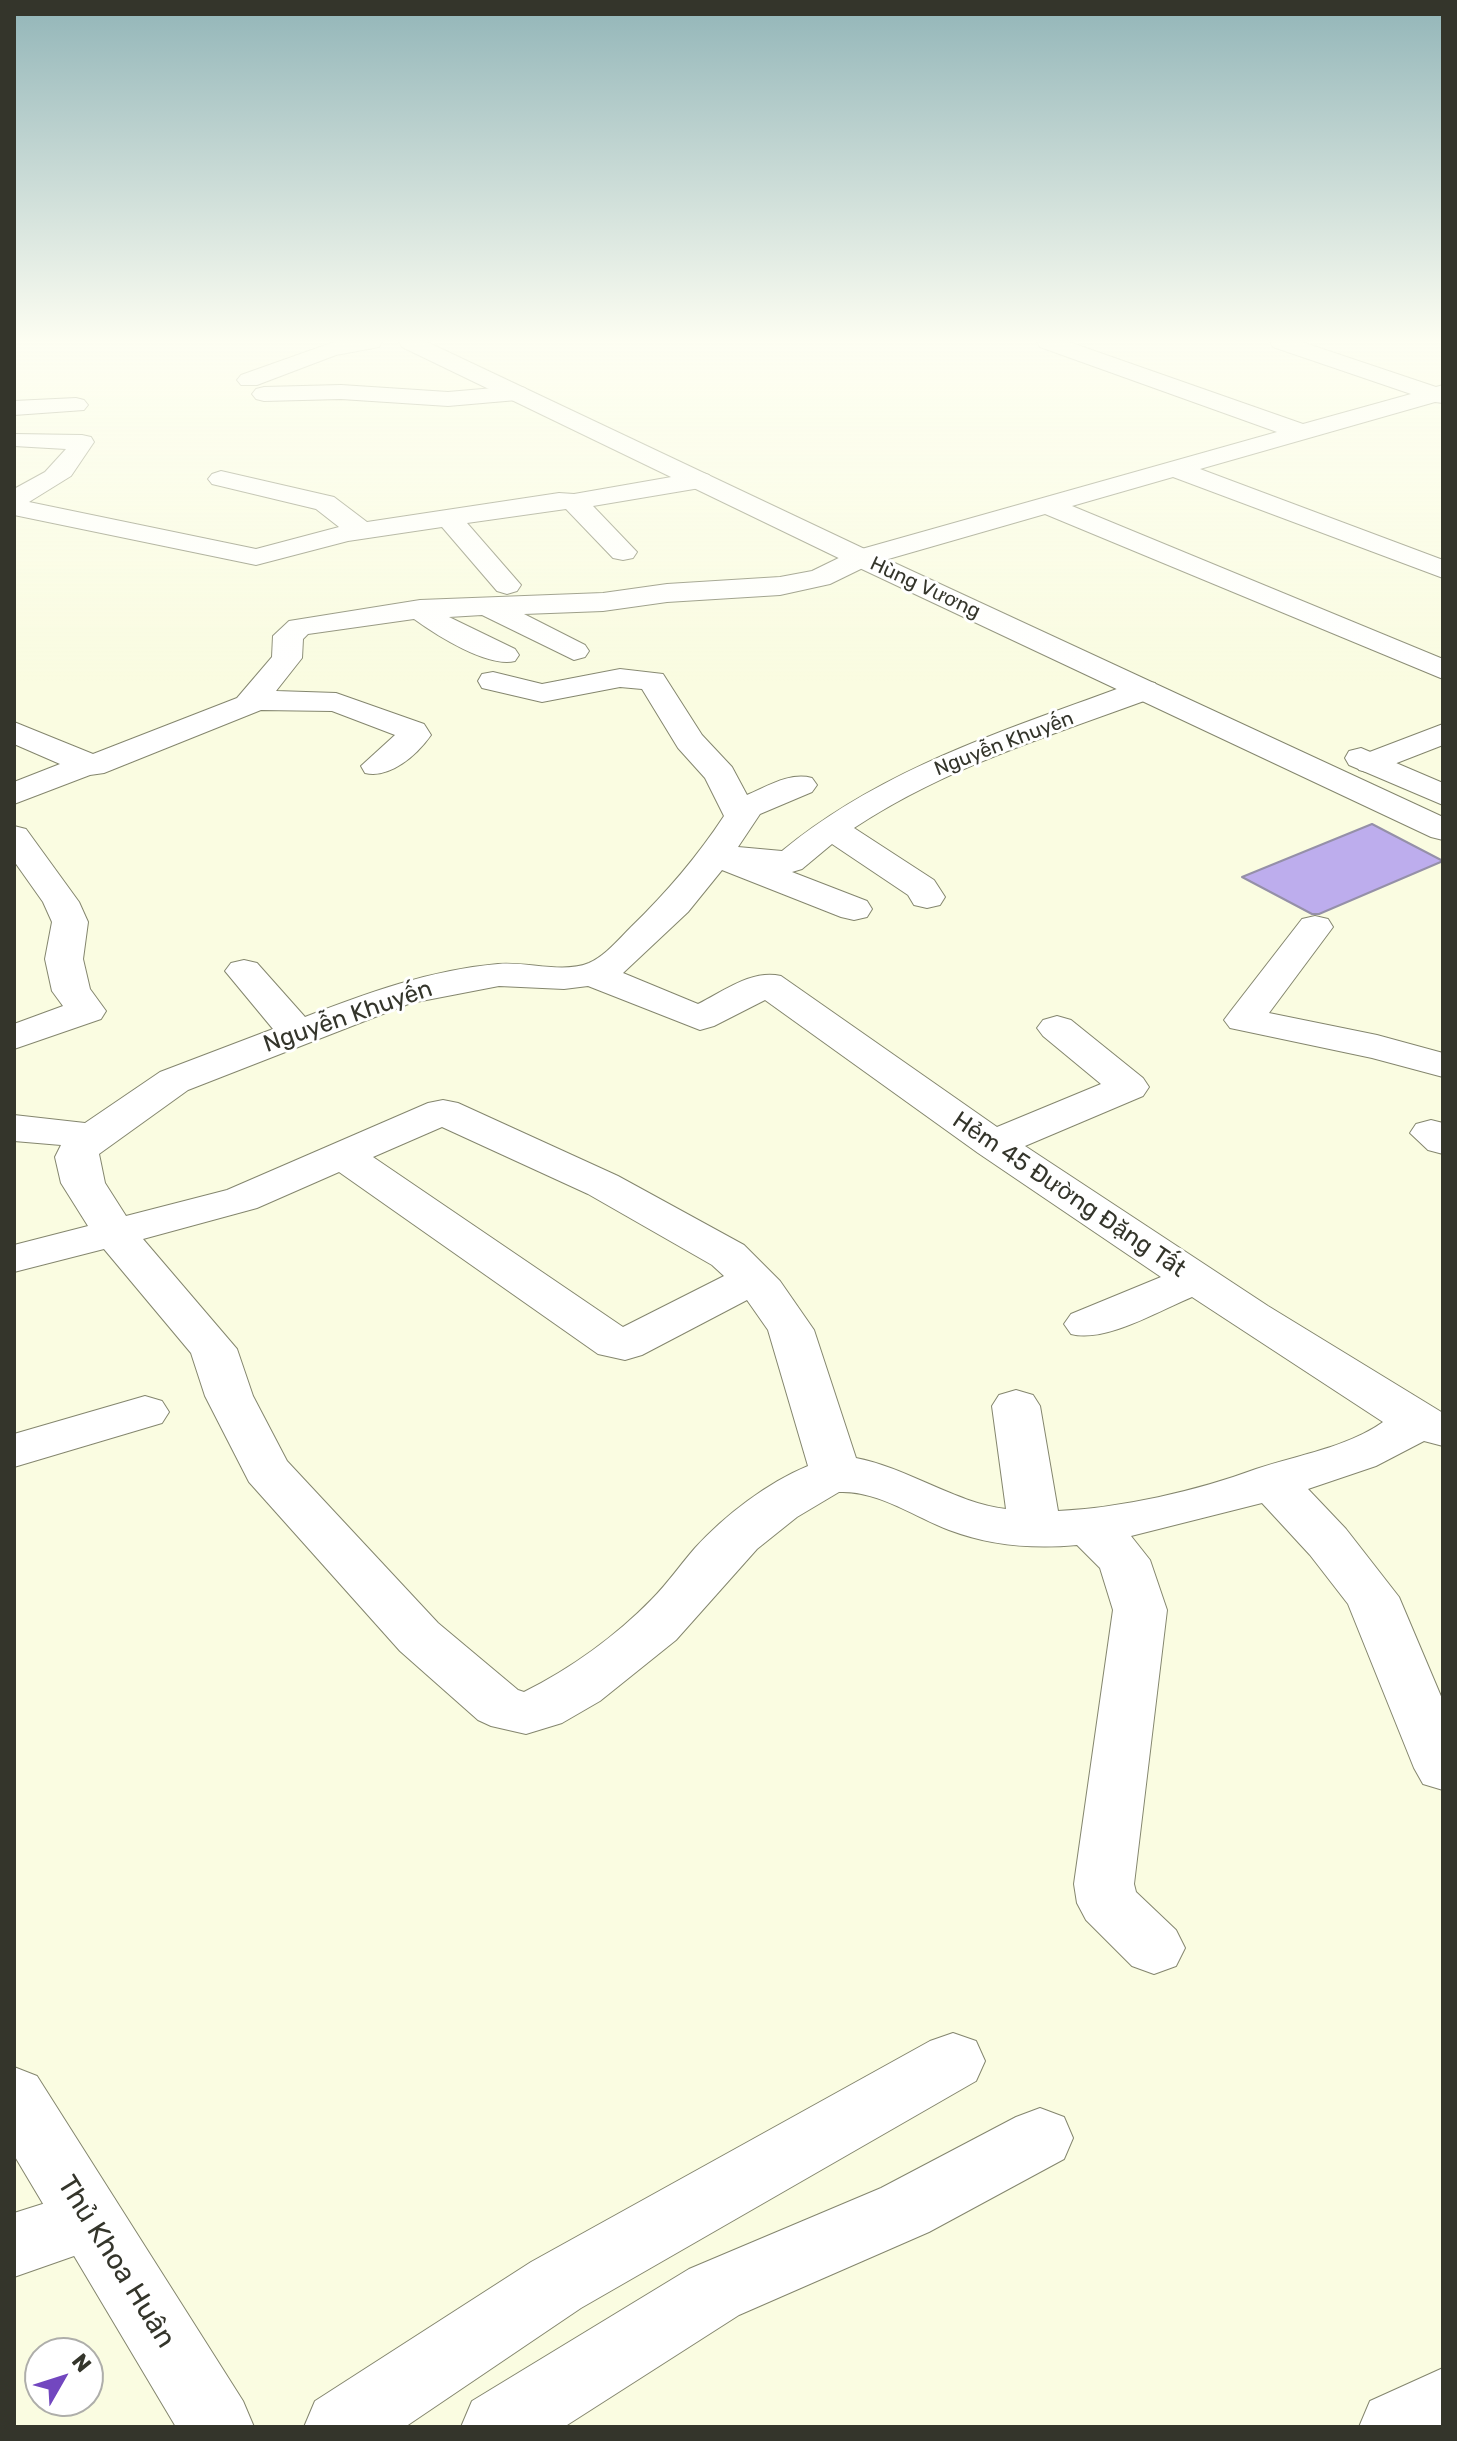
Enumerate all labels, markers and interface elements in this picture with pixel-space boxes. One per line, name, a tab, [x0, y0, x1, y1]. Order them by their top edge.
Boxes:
street label: Hùng Vương	[866, 552, 984, 624]
street label: Nguyễn Khuyến	[931, 706, 1077, 782]
street label: Nguyễn Khuyến	[260, 975, 436, 1059]
street label: Hẻm 45 Đường Đặng Tất	[947, 1106, 1191, 1284]
street label: Thủ Khoa Huân	[50, 2170, 182, 2354]
north arrow	[24, 2337, 104, 2417]
text: N	[66, 2348, 97, 2377]

